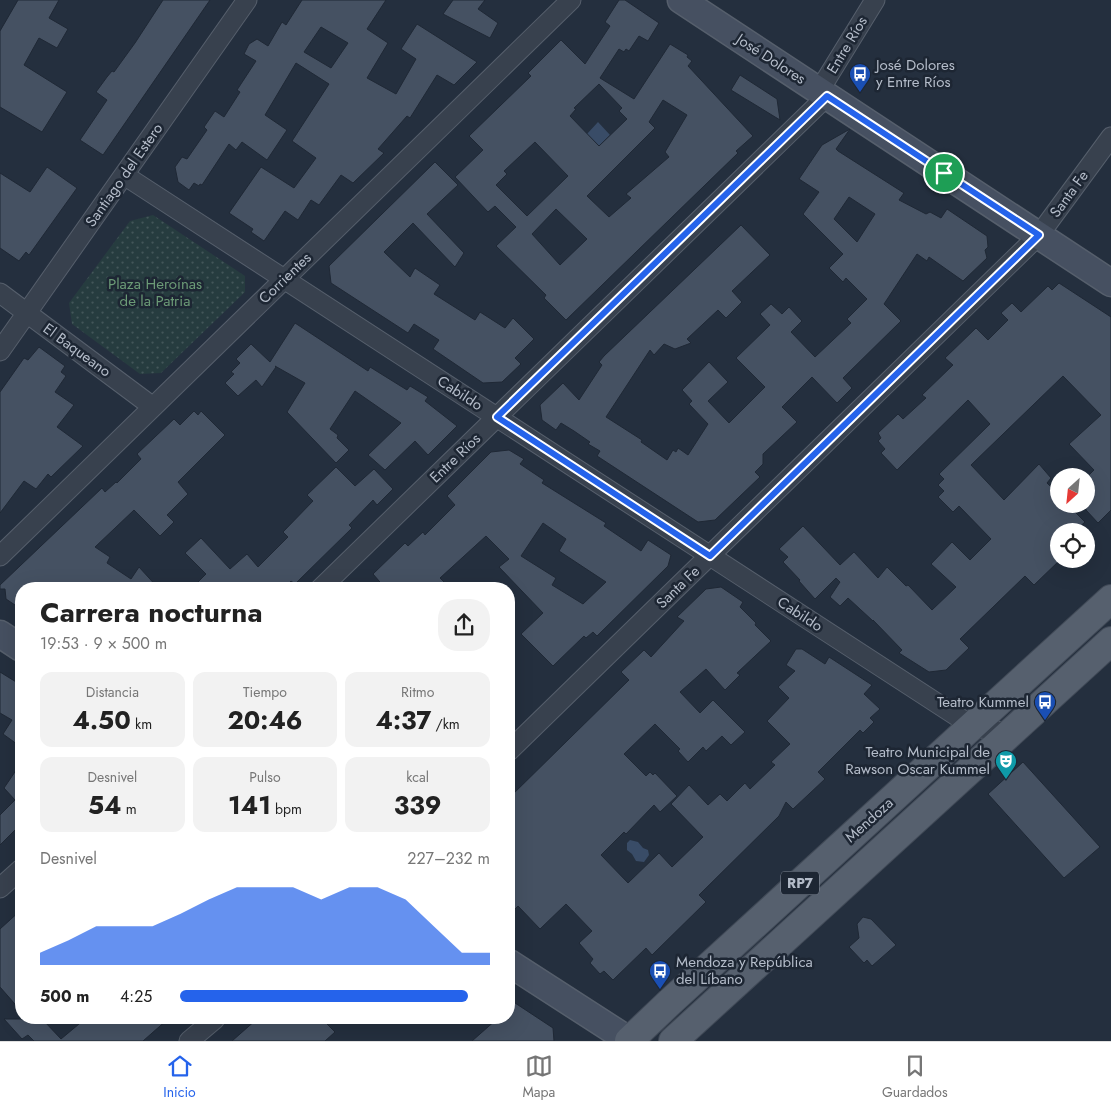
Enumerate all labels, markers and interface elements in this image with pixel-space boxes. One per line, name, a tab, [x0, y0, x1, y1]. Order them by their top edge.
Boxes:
street label: Entre Ríos	[821, 12, 873, 78]
street label: José Dolores	[730, 27, 810, 90]
place label: José Dolores y Entre Ríos	[874, 54, 955, 93]
bus stop icon: José Dolores y Entre Ríos	[848, 62, 872, 93]
street label: Santiago del Estero	[80, 119, 168, 231]
pin	[923, 152, 965, 194]
icon: arrive	[930, 159, 958, 187]
street label: Santa Fe	[1044, 166, 1094, 222]
street label: Corrientes	[254, 247, 316, 309]
park label: Plaza Heroínas de la Patria	[108, 273, 202, 312]
street label: El Baqueano	[38, 318, 116, 382]
street label: Cabildo	[433, 370, 487, 416]
street label: Entre Ríos	[425, 428, 485, 488]
north arrow	[1050, 468, 1095, 512]
map controls	[1050, 468, 1095, 568]
button: locate	[1050, 523, 1095, 568]
street label: Santa Fe	[651, 560, 705, 613]
street label: Cabildo	[773, 591, 827, 637]
text: Carrera nocturna	[40, 592, 263, 633]
button: share	[438, 599, 490, 651]
text: 19:53 · 9 × 500 m	[40, 632, 167, 655]
text: Distancia	[86, 682, 139, 702]
text: Tiempo	[243, 682, 287, 702]
text: Ritmo	[401, 682, 434, 702]
bus stop icon: Teatro Kummel	[1033, 690, 1057, 721]
place label: Teatro Kummel	[937, 691, 1029, 713]
text: 4.50	[73, 702, 131, 738]
text: 20:46	[227, 702, 303, 738]
text: 4:37	[376, 702, 431, 738]
text: km	[131, 714, 152, 734]
text: /km	[431, 714, 460, 734]
place label: Teatro Municipal de Rawson Oscar Kummel	[845, 741, 990, 780]
theatre icon: Teatro Municipal de Rawson Oscar Kummel	[994, 749, 1018, 780]
text: Desnivel	[87, 767, 137, 787]
text: Pulso	[249, 767, 281, 787]
text: kcal	[406, 767, 429, 787]
text: 54	[88, 787, 122, 823]
text: 141	[228, 787, 271, 823]
text: 339	[394, 787, 442, 823]
street label: Mendoza	[840, 792, 898, 848]
text: m	[122, 799, 137, 819]
text: bpm	[271, 799, 302, 819]
text: Desnivel	[40, 847, 97, 870]
text: 227–232 m	[407, 847, 490, 870]
road number: RP7	[781, 871, 819, 894]
place label: Mendoza y República del Líbano	[676, 951, 813, 990]
bus stop icon: Mendoza y República del Líbano	[648, 959, 672, 990]
text: 500 m	[40, 985, 89, 1008]
text: 4:25	[120, 985, 152, 1008]
tab: Inicio	[163, 1052, 196, 1102]
tab: Mapa	[522, 1052, 555, 1102]
tab: Guardados	[882, 1052, 948, 1102]

